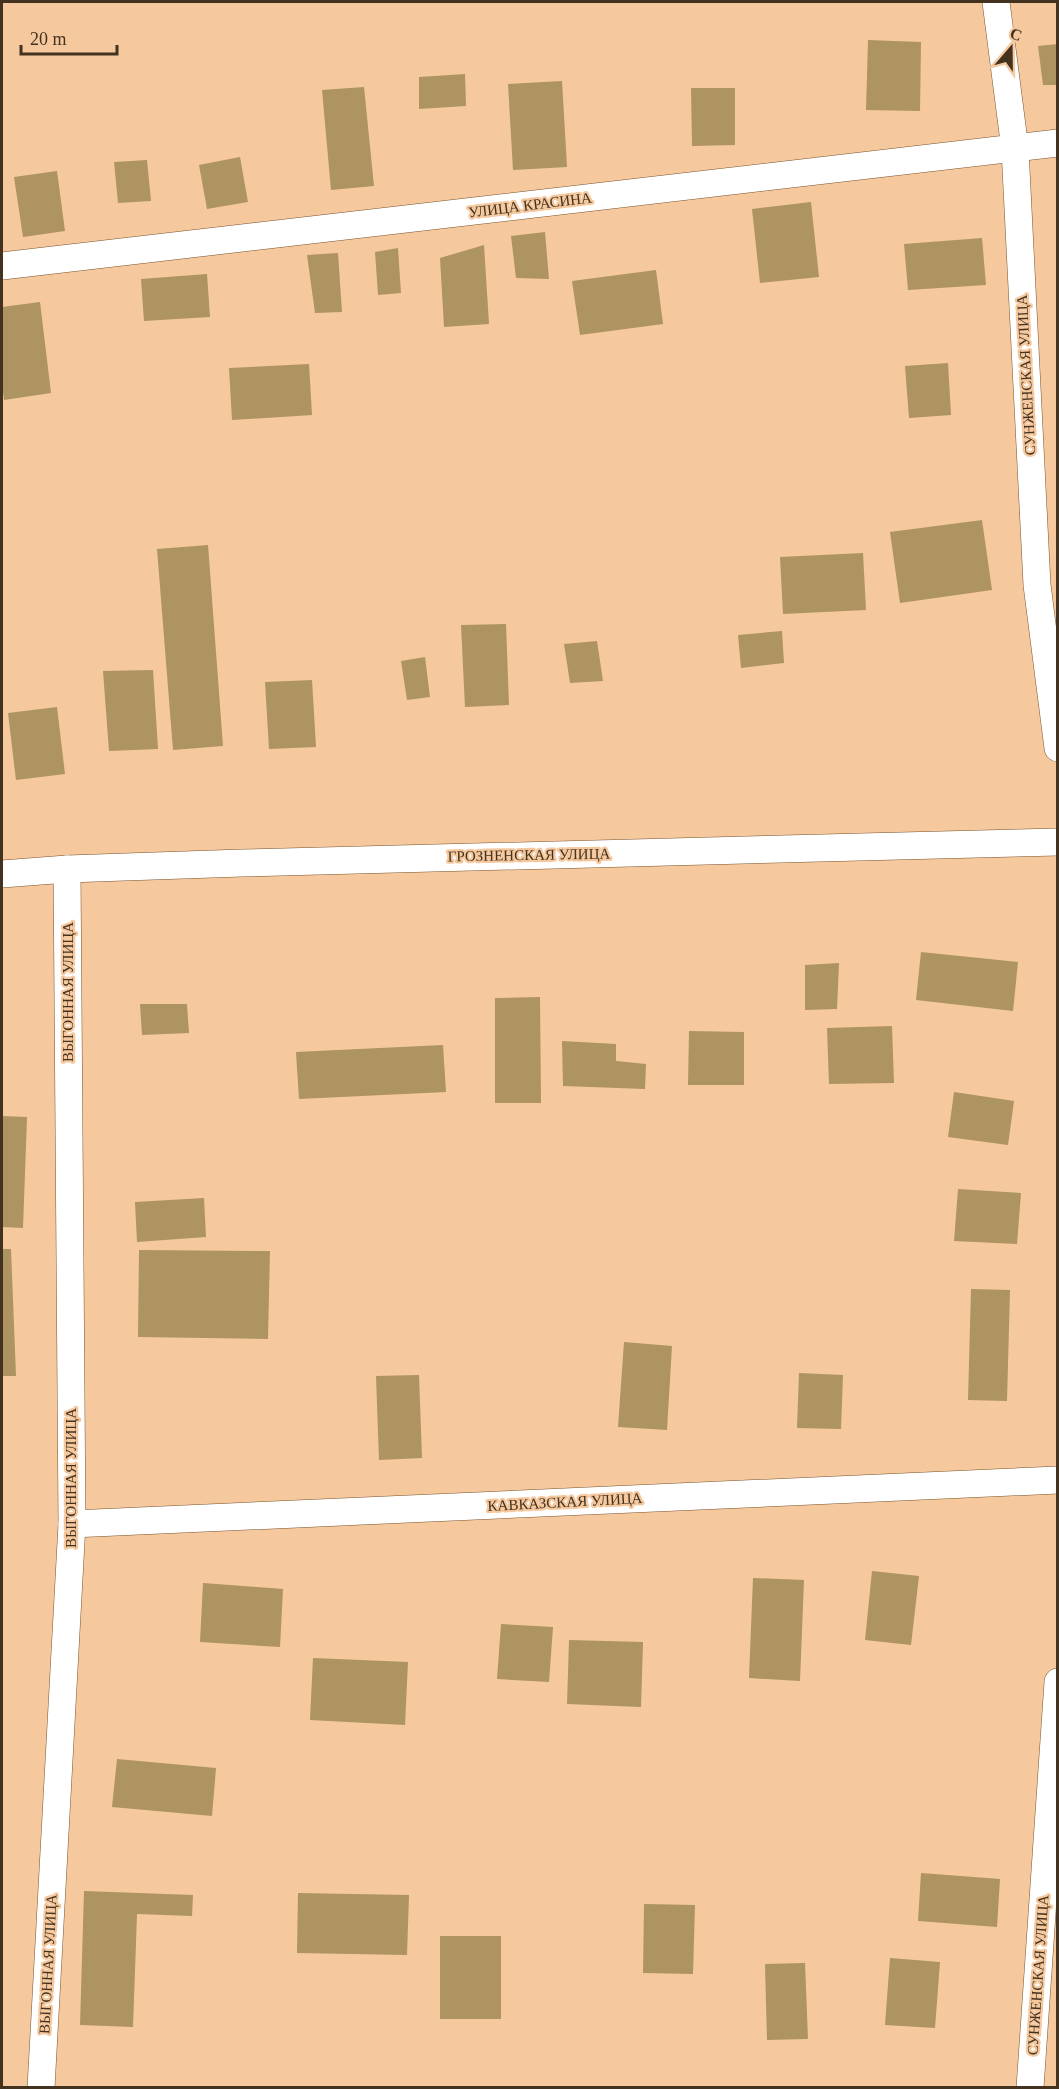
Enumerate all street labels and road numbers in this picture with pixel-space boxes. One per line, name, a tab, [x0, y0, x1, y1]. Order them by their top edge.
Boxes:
street label: УЛИЦА КРАСИНА	[467, 189, 593, 221]
street label: СУНЖЕНСКАЯ УЛИЦА	[1014, 294, 1038, 456]
street label: ГРОЗНЕНСКАЯ УЛИЦА	[448, 846, 611, 864]
street label: ВЫГОННАЯ УЛИЦА	[60, 922, 76, 1062]
street label: ВЫГОННАЯ УЛИЦА	[63, 1408, 79, 1548]
street label: КАВКАЗСКАЯ УЛИЦА	[487, 1490, 643, 1514]
street label: ВЫГОННАЯ УЛИЦА	[36, 1893, 60, 2034]
street label: СУНЖЕНСКАЯ УЛИЦА	[1024, 1894, 1052, 2056]

